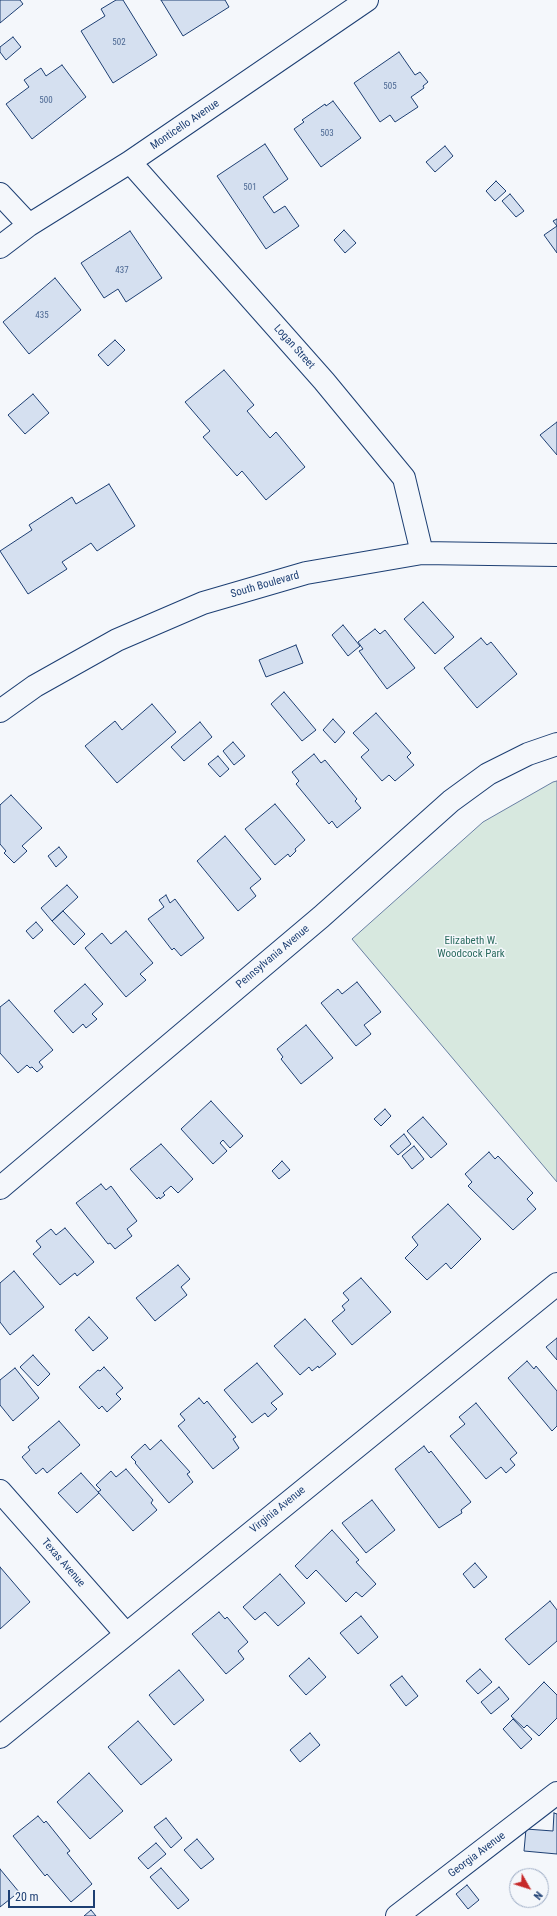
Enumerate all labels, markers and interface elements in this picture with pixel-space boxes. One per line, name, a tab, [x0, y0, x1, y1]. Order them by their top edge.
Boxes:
house number: 502	[112, 38, 126, 48]
house number: 505	[383, 82, 397, 92]
house number: 500	[39, 96, 53, 106]
street label: Monticello Avenue	[148, 97, 222, 153]
house number: 503	[320, 129, 334, 139]
house number: 501	[243, 183, 257, 193]
house number: 437	[115, 266, 129, 276]
house number: 435	[35, 311, 49, 321]
street label: Logan Street	[271, 322, 317, 372]
street label: South Boulevard	[229, 569, 301, 601]
street label: Pennsylvania Avenue	[234, 923, 312, 991]
park label: Elizabeth W. Woodcock Park	[437, 934, 505, 960]
street label: Virginia Avenue	[248, 1484, 308, 1536]
street label: Texas Avenue	[38, 1536, 88, 1590]
street label: Georgia Avenue	[446, 1829, 508, 1881]
north arrow	[509, 1868, 549, 1908]
scale bar	[10, 1882, 97, 1908]
text: N	[531, 1889, 545, 1902]
text: 20 m	[15, 1890, 39, 1904]

